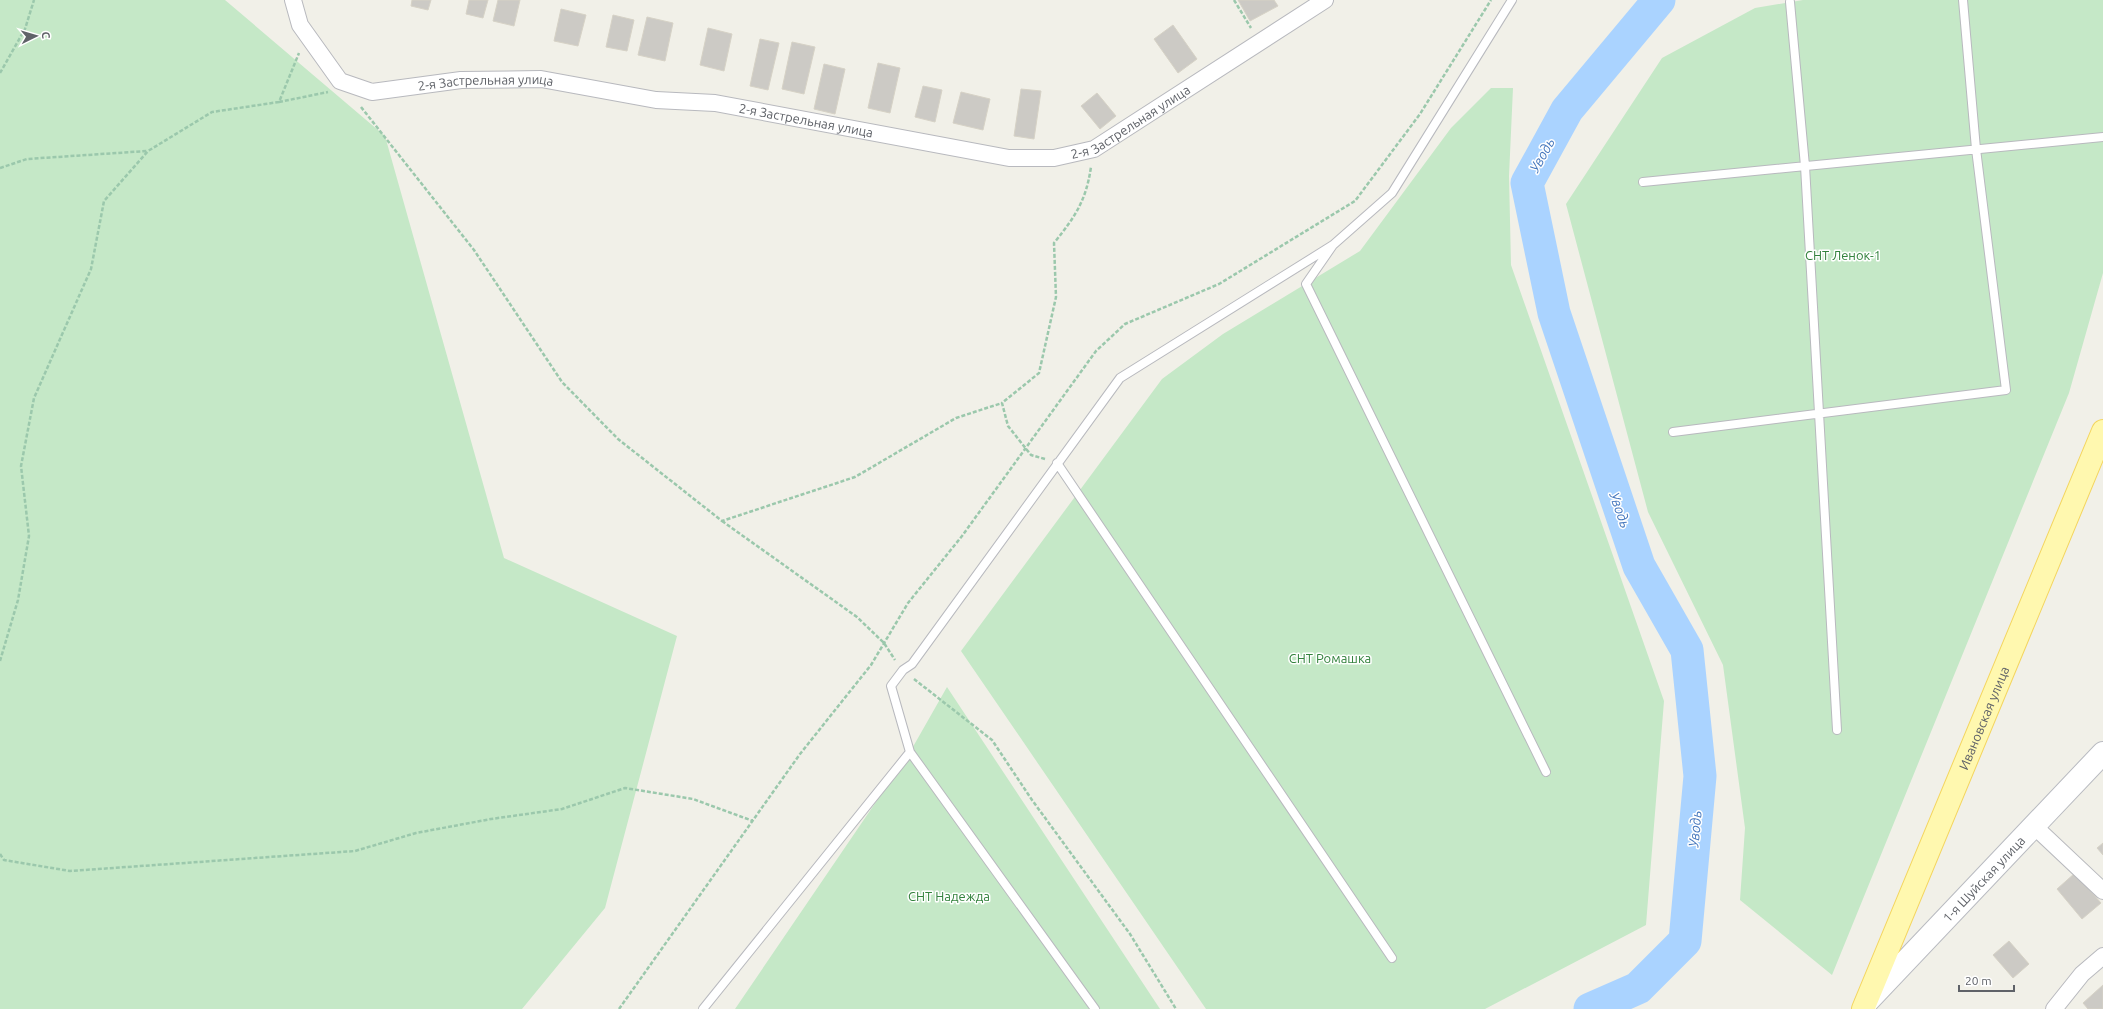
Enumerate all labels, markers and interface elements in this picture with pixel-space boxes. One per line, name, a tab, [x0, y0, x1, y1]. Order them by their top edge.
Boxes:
north arrow	[16, 16, 56, 56]
text: С	[40, 31, 52, 39]
street label: 2-я Застрельная улица	[417, 72, 555, 93]
street label: 2-я Застрельная улица	[1069, 82, 1192, 161]
street label: 2-я Застрельная улица	[738, 101, 874, 139]
water label: Уводь	[1526, 135, 1558, 176]
park label: СНТ Ленок-1	[1805, 248, 1881, 262]
water label: Уводь	[1606, 489, 1634, 530]
park label: СНТ Ромашка	[1289, 651, 1371, 665]
street label: Ивановская улица	[1956, 664, 2011, 772]
water label: Уводь	[1685, 810, 1705, 849]
street label: 1-я Шуйская улица	[1940, 833, 2028, 925]
park label: СНТ Надежда	[908, 889, 990, 903]
scale bar	[1959, 967, 2014, 993]
text: 20 m	[1965, 974, 1992, 987]

